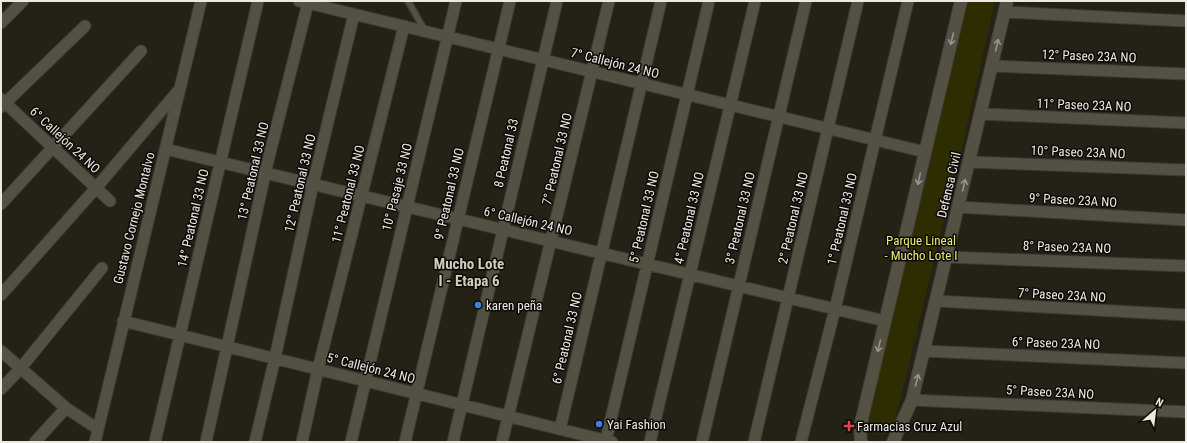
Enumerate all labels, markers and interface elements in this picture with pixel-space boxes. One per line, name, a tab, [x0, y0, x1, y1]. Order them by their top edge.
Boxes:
one-way arrow	[948, 32, 956, 45]
one-way arrow	[994, 39, 1001, 52]
street label: 7° Callejón 24 NO	[569, 45, 661, 81]
street label: 12° Paseo 23A NO	[1041, 47, 1137, 65]
street label: 11° Paseo 23A NO	[1036, 96, 1132, 114]
street label: 6° Callejón 24 NO	[27, 104, 103, 176]
street label: 7° Peatonal 33 NO	[539, 111, 575, 207]
street label: 8 Peatonal 33	[491, 117, 521, 189]
street label: 13° Peatonal 33 NO	[234, 120, 272, 222]
street label: 12° Peatonal 33 NO	[281, 132, 319, 234]
street label: 10° Pasaje 33 NO	[379, 141, 415, 232]
street label: 11° Peatonal 33 NO	[329, 143, 367, 245]
street label: 10° Paseo 23A NO	[1030, 143, 1126, 161]
street label: 9° Peatonal 33 NO	[431, 146, 467, 242]
street label: Gustavo Cornejo Montalvo	[110, 151, 158, 285]
street label: Defensa Civil	[934, 151, 964, 219]
street label: 14° Peatonal 33 NO	[174, 167, 212, 269]
street label: 5° Peatonal 33 NO	[626, 169, 662, 265]
street label: 4° Peatonal 33 NO	[671, 170, 707, 266]
street label: 3° Peatonal 33 NO	[722, 170, 758, 266]
street label: 2° Peatonal 33 NO	[775, 170, 811, 266]
street label: 1° Peatonal 33 NO	[824, 171, 860, 267]
one-way arrow	[915, 172, 922, 185]
one-way arrow	[960, 179, 968, 192]
street label: 9° Paseo 23A NO	[1028, 190, 1118, 210]
street label: 6° Callejón 24 NO	[482, 204, 574, 239]
park label: Parque Lineal - Mucho Lote I	[885, 233, 958, 263]
street label: 8° Paseo 23A NO	[1023, 238, 1112, 256]
district label: Mucho Lote I - Etapa 6	[434, 255, 504, 290]
street label: 7° Paseo 23A NO	[1017, 285, 1107, 305]
street label: 6° Peatonal 33 NO	[549, 290, 585, 386]
place label: karen peña	[486, 298, 542, 313]
marker: karen peña	[473, 300, 483, 310]
street label: 6° Paseo 23A NO	[1012, 334, 1101, 352]
one-way arrow	[875, 339, 883, 352]
street label: 5° Callejón 24 NO	[325, 350, 417, 386]
one-way arrow	[914, 373, 921, 386]
street label: 5° Paseo 23A NO	[1005, 382, 1095, 402]
north arrow	[1135, 391, 1175, 431]
text: N	[1153, 395, 1166, 410]
place label: Yai Fashion	[607, 417, 666, 432]
marker: Yai Fashion	[594, 419, 604, 429]
place label: Farmacias Cruz Azul	[857, 419, 962, 434]
marker: Farmacias Cruz Azul	[844, 421, 854, 431]

